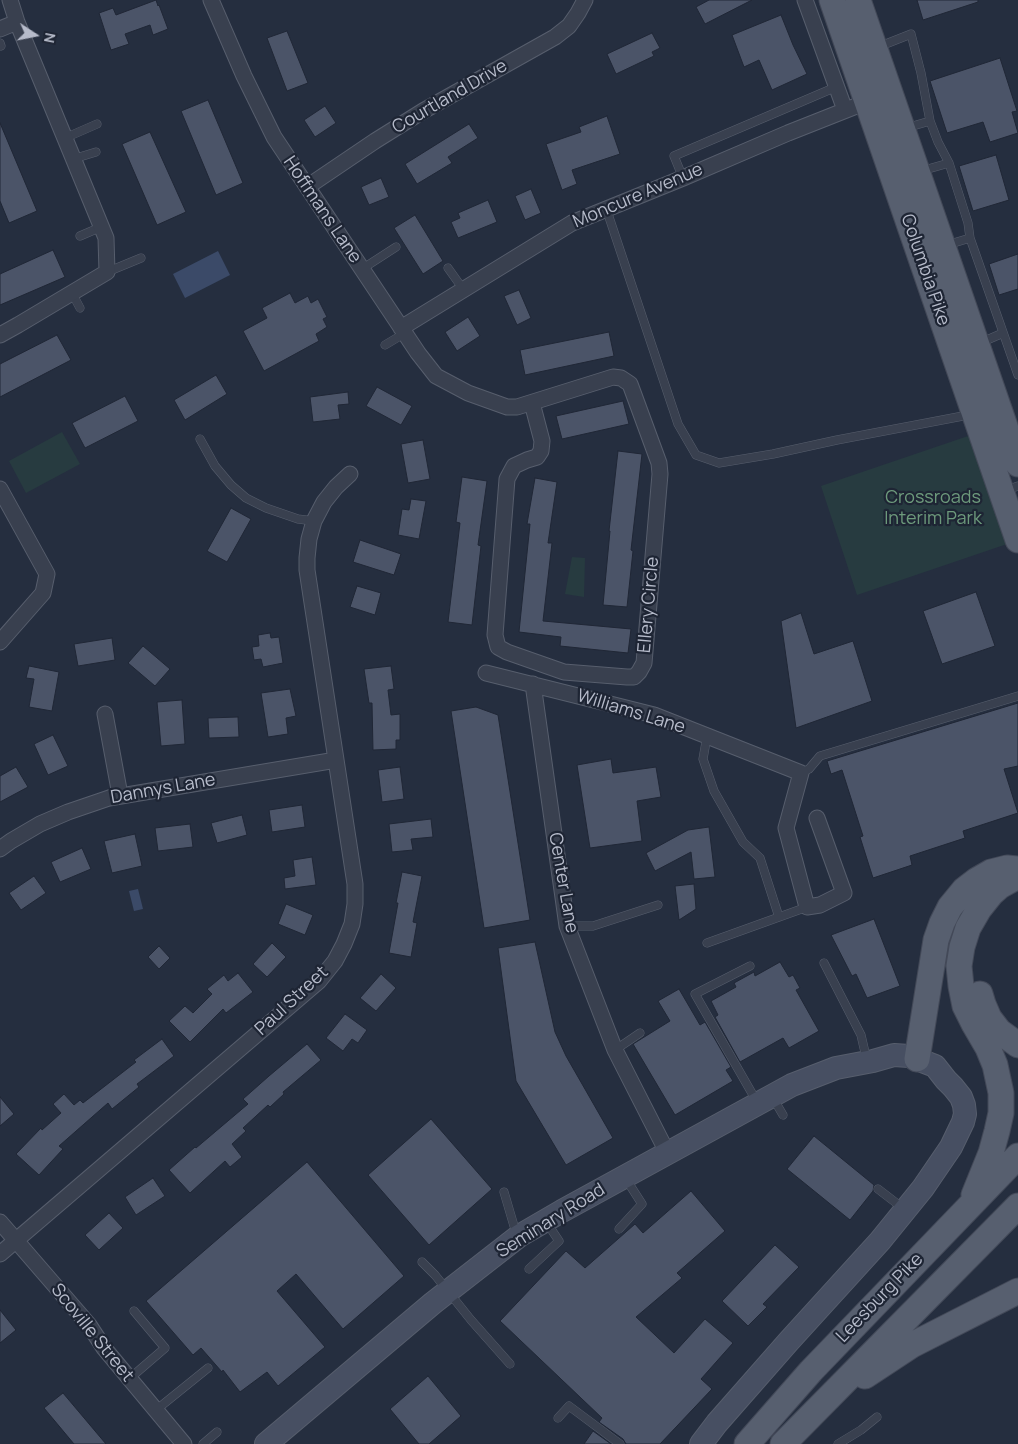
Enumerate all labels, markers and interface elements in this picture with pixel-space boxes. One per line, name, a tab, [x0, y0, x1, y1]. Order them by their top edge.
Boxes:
north arrow	[10, 10, 60, 60]
text: N	[40, 31, 61, 45]
street label: Courtland Drive	[389, 55, 511, 139]
street label: Hoffmans Lane	[278, 152, 366, 268]
street label: Moncure Avenue	[570, 159, 706, 233]
street label: Columbia Pike	[896, 211, 954, 329]
park label: Crossroads Interim Park	[884, 487, 982, 530]
street label: Ellery Circle	[634, 556, 664, 654]
street label: Williams Lane	[574, 685, 688, 739]
street label: Dannys Lane	[109, 769, 217, 809]
street label: Center Lane	[544, 831, 582, 935]
street label: Paul Street	[251, 962, 333, 1040]
street label: Seminary Road	[493, 1179, 609, 1263]
street label: Leesburg Pike	[832, 1249, 928, 1347]
street label: Scoville Street	[46, 1280, 138, 1386]

